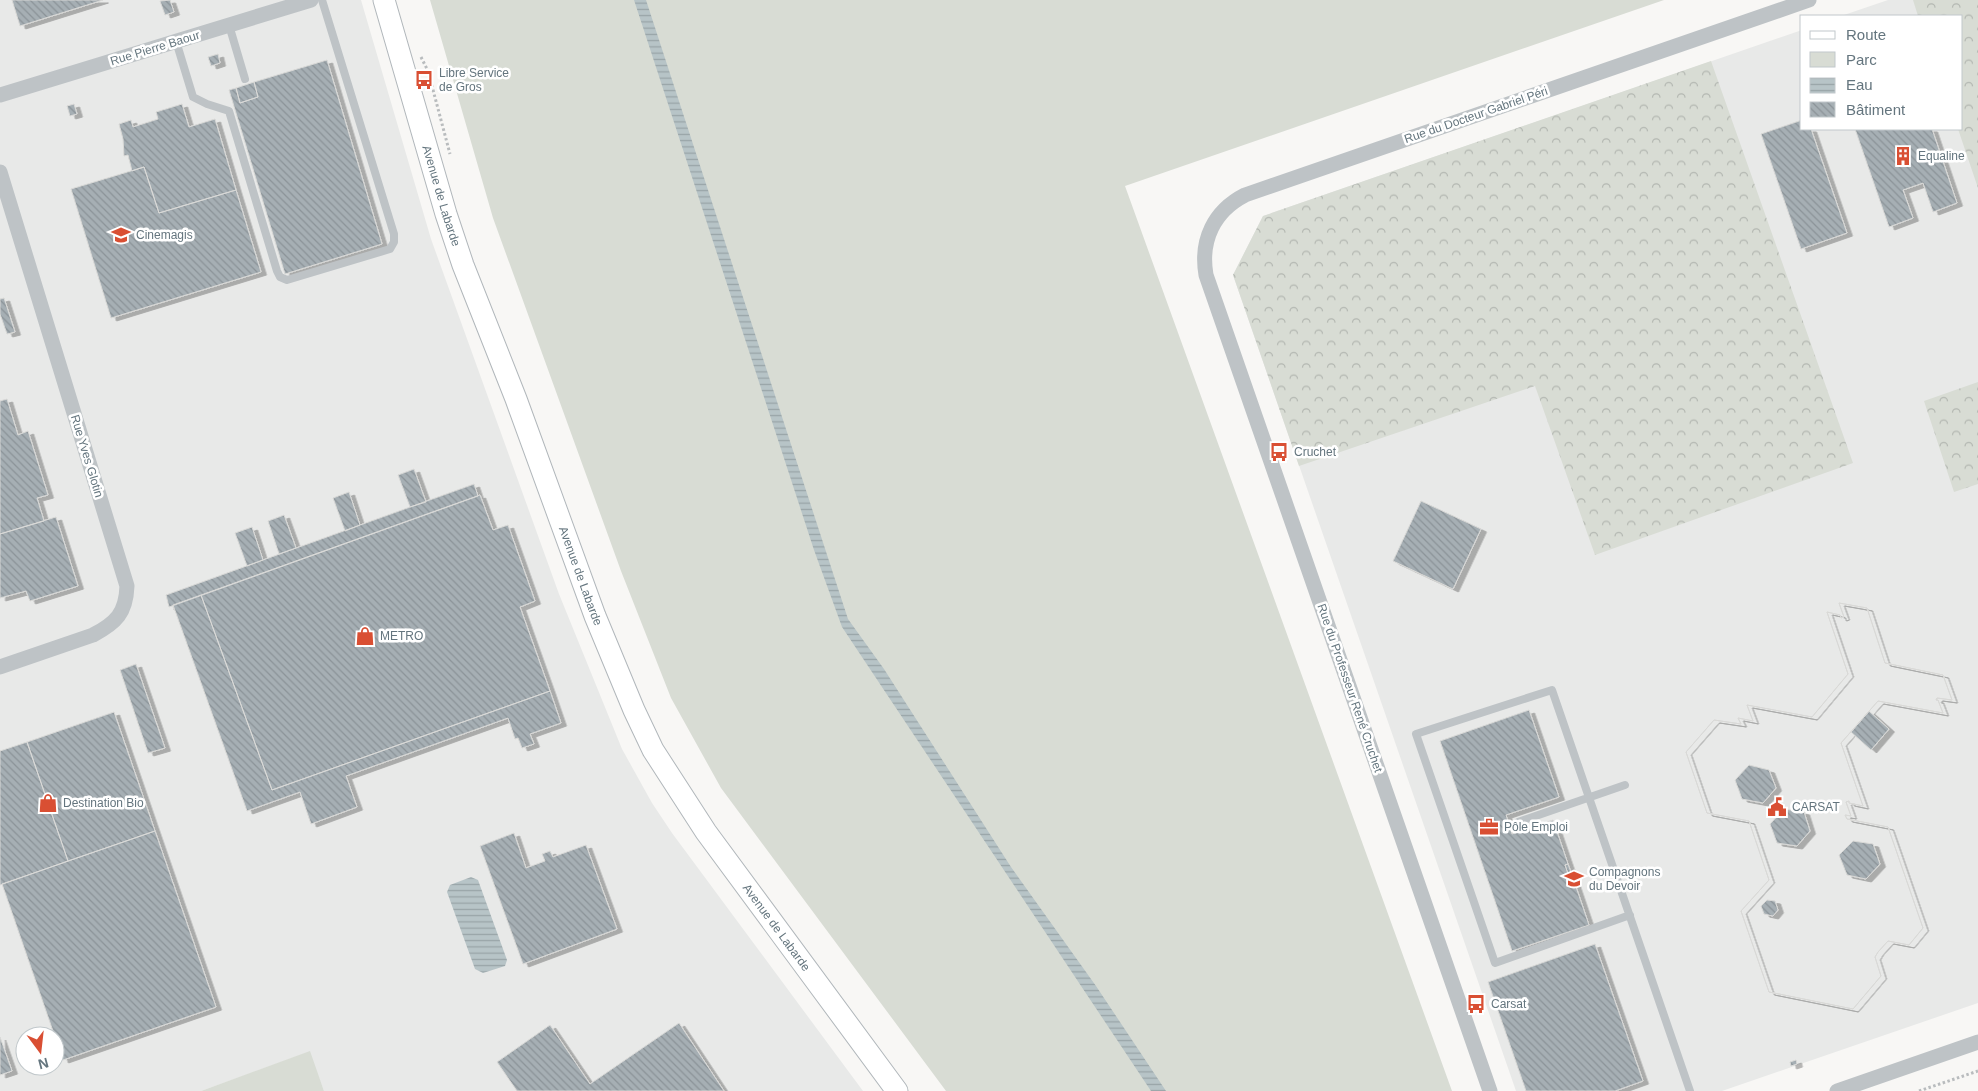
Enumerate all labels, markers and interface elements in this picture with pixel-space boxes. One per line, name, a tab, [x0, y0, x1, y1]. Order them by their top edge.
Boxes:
legend	[1800, 15, 1963, 130]
text: Route	[1846, 26, 1886, 43]
street label: Rue Pierre Baour	[109, 28, 201, 68]
text: Parc	[1846, 51, 1877, 68]
place label: Libre Service de Gros	[439, 66, 509, 94]
bus stop icon: Libre Service de Gros	[413, 69, 435, 91]
text: Eau	[1846, 76, 1873, 93]
street label: Rue du Docteur Gabriel Péri	[1402, 84, 1550, 146]
text: Bâtiment	[1846, 101, 1906, 118]
street label: Avenue de Labarde	[419, 144, 463, 248]
building icon: Equaline	[1892, 145, 1914, 167]
place label: Equaline	[1918, 149, 1965, 163]
school or university icon: Cinemagis	[110, 224, 132, 246]
place label: Cinemagis	[136, 228, 193, 242]
street label: Rue Yves Glotin	[68, 413, 106, 499]
bus stop icon: Cruchet	[1268, 441, 1290, 463]
place label: Cruchet	[1294, 445, 1337, 459]
street label: Avenue de Labarde	[556, 524, 605, 628]
street label: Rue du Professeur René Cruchet	[1314, 602, 1386, 775]
shop icon: METRO	[354, 625, 376, 647]
place label: METRO	[380, 629, 423, 643]
shop icon: Destination Bio	[37, 792, 59, 814]
place label: Destination Bio	[63, 796, 144, 810]
public building icon: CARSAT	[1766, 796, 1788, 818]
place label: CARSAT	[1792, 800, 1840, 814]
office icon: Pôle Emploi	[1478, 816, 1500, 838]
place label: Pôle Emploi	[1504, 820, 1568, 834]
place label: Compagnons du Devoir	[1589, 865, 1660, 893]
school or university icon: Compagnons du Devoir	[1563, 868, 1585, 890]
street label: Avenue de Labarde	[740, 881, 813, 974]
bus stop icon: Carsat	[1465, 993, 1487, 1015]
place label: Carsat	[1491, 997, 1527, 1011]
north arrow	[15, 1026, 65, 1076]
text: N	[36, 1055, 50, 1073]

